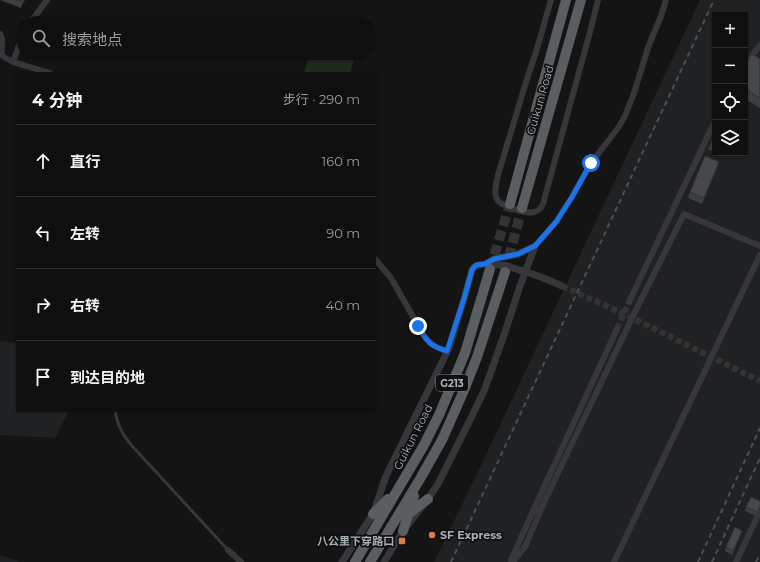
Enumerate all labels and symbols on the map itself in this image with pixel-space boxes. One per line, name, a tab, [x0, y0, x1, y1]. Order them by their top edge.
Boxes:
street label: Guikun Road	[523, 64, 557, 136]
route start	[582, 154, 600, 172]
route end	[409, 317, 427, 335]
road number: G213	[436, 375, 468, 391]
street label: Guikun Road	[390, 402, 436, 472]
place label: SF Express	[440, 528, 502, 542]
marker: SF Express	[427, 530, 437, 540]
place label: 八公里下穿路口	[317, 534, 394, 548]
marker: 八公里下穿路口	[397, 536, 407, 546]

